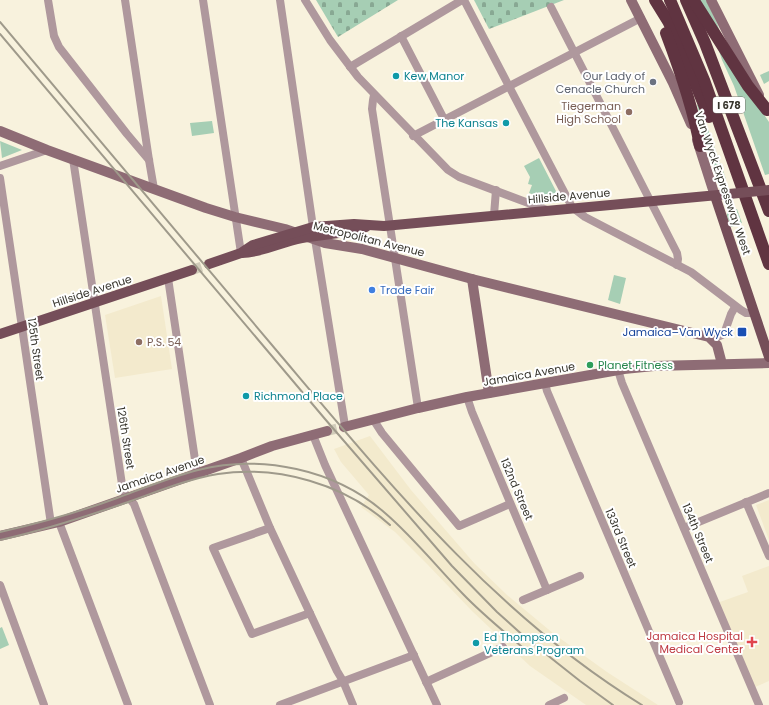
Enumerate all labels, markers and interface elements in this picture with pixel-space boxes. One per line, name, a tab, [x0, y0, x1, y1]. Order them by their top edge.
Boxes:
place label: Kew Manor	[404, 68, 464, 84]
place label: Our Lady of Cenacle Church	[556, 68, 645, 97]
marker: Kew Manor	[391, 71, 401, 81]
marker: Our Lady of Cenacle Church	[648, 77, 658, 87]
road number: I 678	[713, 97, 745, 113]
place label: Tiegerman High School	[556, 98, 621, 127]
marker: Tiegerman High School	[624, 107, 634, 117]
street label: Van Wyck Expressway West	[691, 109, 755, 257]
place label: The Kansas	[435, 115, 498, 131]
marker: The Kansas	[501, 118, 511, 128]
street label: Hillside Avenue	[527, 184, 611, 208]
street label: Metropolitan Avenue	[312, 217, 426, 261]
street label: Hillside Avenue	[50, 271, 134, 311]
place label: Trade Fair	[380, 282, 434, 298]
marker: Trade Fair	[367, 285, 377, 295]
street label: 125th Street	[24, 317, 48, 381]
place label: Jamaica–Van Wyck	[623, 324, 733, 340]
marker: Jamaica–Van Wyck	[736, 326, 748, 338]
place label: P.S. 54	[147, 334, 181, 350]
marker: P.S. 54	[134, 337, 144, 347]
place label: Planet Fitness	[598, 357, 673, 373]
street label: Jamaica Avenue	[482, 358, 576, 390]
marker: Planet Fitness	[585, 360, 595, 370]
place label: Richmond Place	[254, 388, 343, 404]
marker: Richmond Place	[241, 391, 251, 401]
street label: 126th Street	[113, 406, 139, 470]
street label: Jamaica Avenue	[113, 451, 207, 497]
street label: 132nd Street	[497, 456, 537, 522]
street label: 134th Street	[678, 501, 718, 565]
street label: 133rd Street	[601, 506, 641, 570]
place label: Jamaica Hospital Medical Center	[647, 628, 743, 657]
place label: Ed Thompson Veterans Program	[484, 629, 584, 658]
marker: Jamaica Hospital Medical Center	[746, 636, 758, 648]
marker: Ed Thompson Veterans Program	[471, 638, 481, 648]

